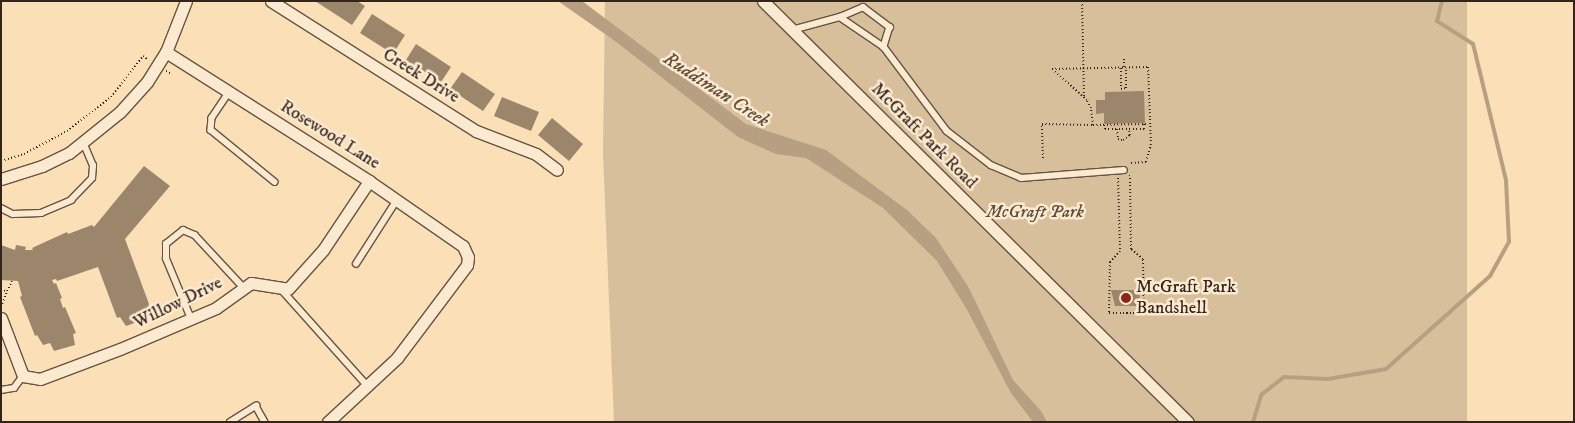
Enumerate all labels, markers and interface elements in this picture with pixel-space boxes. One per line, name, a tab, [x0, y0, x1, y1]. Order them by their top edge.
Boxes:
street label: Creek Drive	[379, 44, 463, 108]
water label: Ruddiman Creek	[659, 47, 773, 133]
street label: McGraft Park Road	[867, 79, 981, 193]
street label: Rosewood Lane	[276, 96, 384, 174]
park label: McGraft Park	[986, 201, 1084, 223]
street label: Willow Drive	[130, 272, 226, 334]
place label: McGraft Park Bandshell	[1136, 277, 1236, 320]
marker: McGraft Park Bandshell	[1120, 292, 1132, 304]

